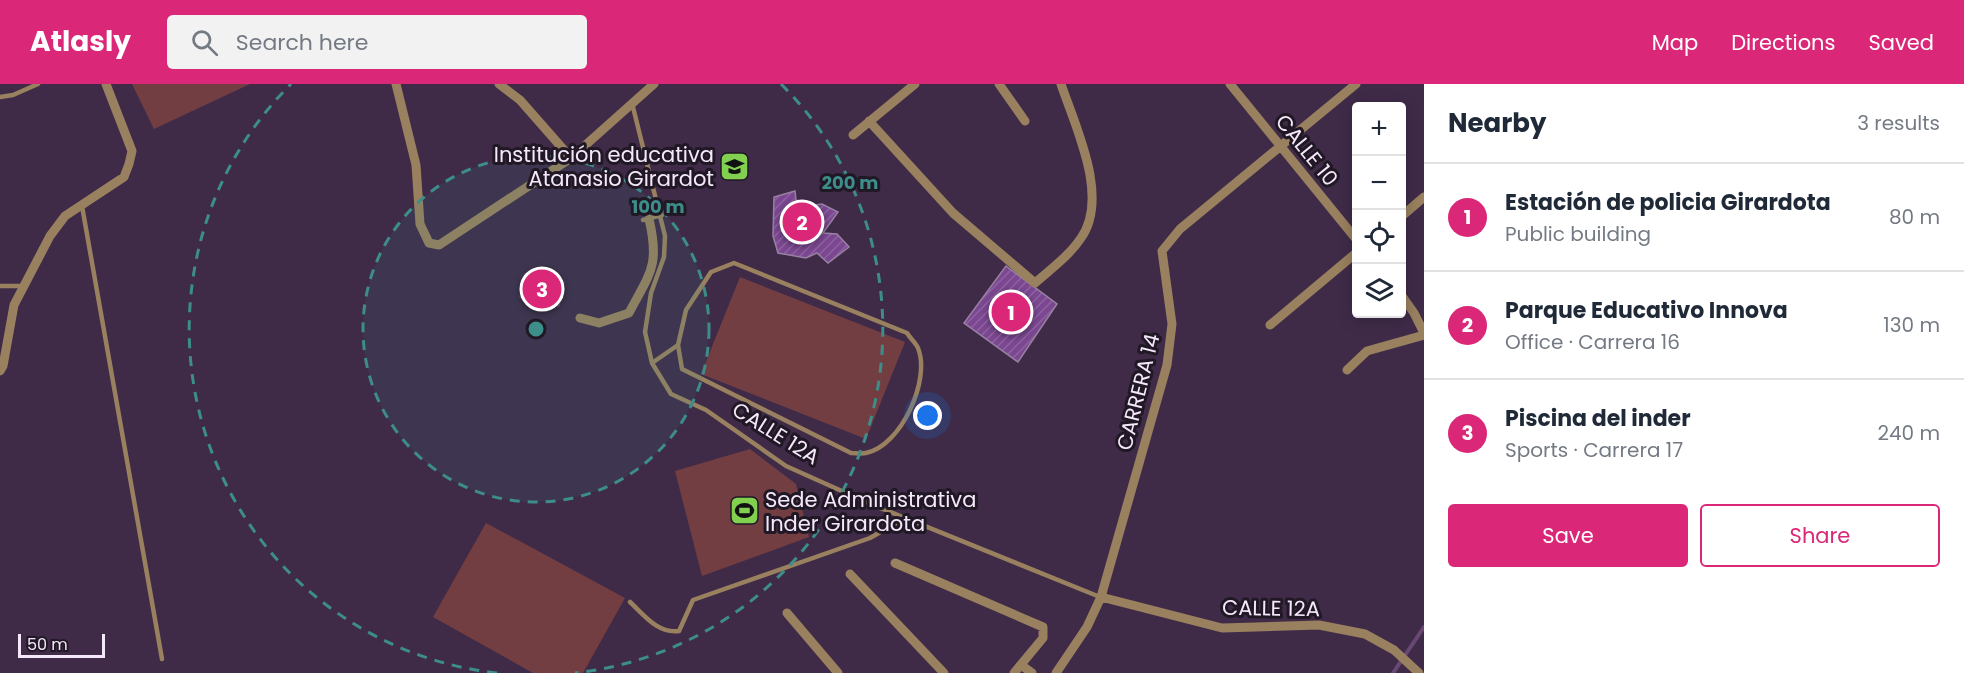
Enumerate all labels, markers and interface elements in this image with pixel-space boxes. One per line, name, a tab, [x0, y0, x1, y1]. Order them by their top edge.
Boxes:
search box	[167, 15, 587, 69]
text: Atlasly	[30, 22, 131, 61]
icon: search	[188, 26, 221, 59]
text: Search here	[236, 27, 368, 58]
text: Map	[1652, 28, 1698, 57]
text: Directions	[1731, 28, 1835, 57]
text: Saved	[1868, 28, 1934, 57]
map controls	[1352, 102, 1406, 318]
button: +	[1352, 102, 1406, 156]
text: Nearby	[1448, 105, 1546, 141]
street label: CALLE 10	[1269, 108, 1345, 192]
text: 3 results	[1857, 109, 1940, 137]
place label: Institución educativa Atanasio Girardot	[494, 140, 714, 193]
school or university icon: Institución educativa Atanasio Girardot	[719, 150, 751, 182]
button: −	[1352, 156, 1406, 210]
text: 200 m	[822, 170, 878, 195]
text: Estación de policia Girardota	[1505, 187, 1831, 218]
text: 100 m	[631, 194, 685, 219]
pin: 2	[782, 200, 822, 244]
text: 1	[1464, 203, 1471, 231]
text: 80 m	[1889, 203, 1940, 231]
button: locate	[1352, 210, 1406, 264]
text: Public building	[1505, 220, 1651, 248]
button: layers	[1352, 264, 1406, 318]
pin: 3	[522, 266, 562, 312]
pin: 1	[992, 290, 1030, 334]
text: Parque Educativo Innova	[1505, 295, 1788, 326]
text: 2	[1462, 311, 1473, 339]
text: 130 m	[1883, 311, 1940, 339]
centre of rings	[526, 319, 546, 339]
text: Office · Carrera 16	[1505, 328, 1680, 356]
street label: CARRERA 14	[1110, 331, 1166, 453]
street label: CALLE 12A	[727, 395, 825, 471]
your location	[913, 401, 942, 430]
text: Piscina del inder	[1505, 403, 1691, 434]
text: 3	[1461, 419, 1474, 447]
text: 240 m	[1877, 419, 1940, 447]
text: Sports · Carrera 17	[1505, 436, 1683, 464]
place label: Sede Administrativa Inder Girardota	[765, 485, 976, 538]
sports icon: Sede Administrativa Inder Girardota	[728, 495, 760, 527]
button: Save	[1448, 504, 1688, 567]
button: Share	[1700, 504, 1940, 567]
street label: CALLE 12A	[1222, 593, 1320, 623]
scale bar	[18, 631, 105, 658]
text: 50 m	[27, 633, 68, 656]

